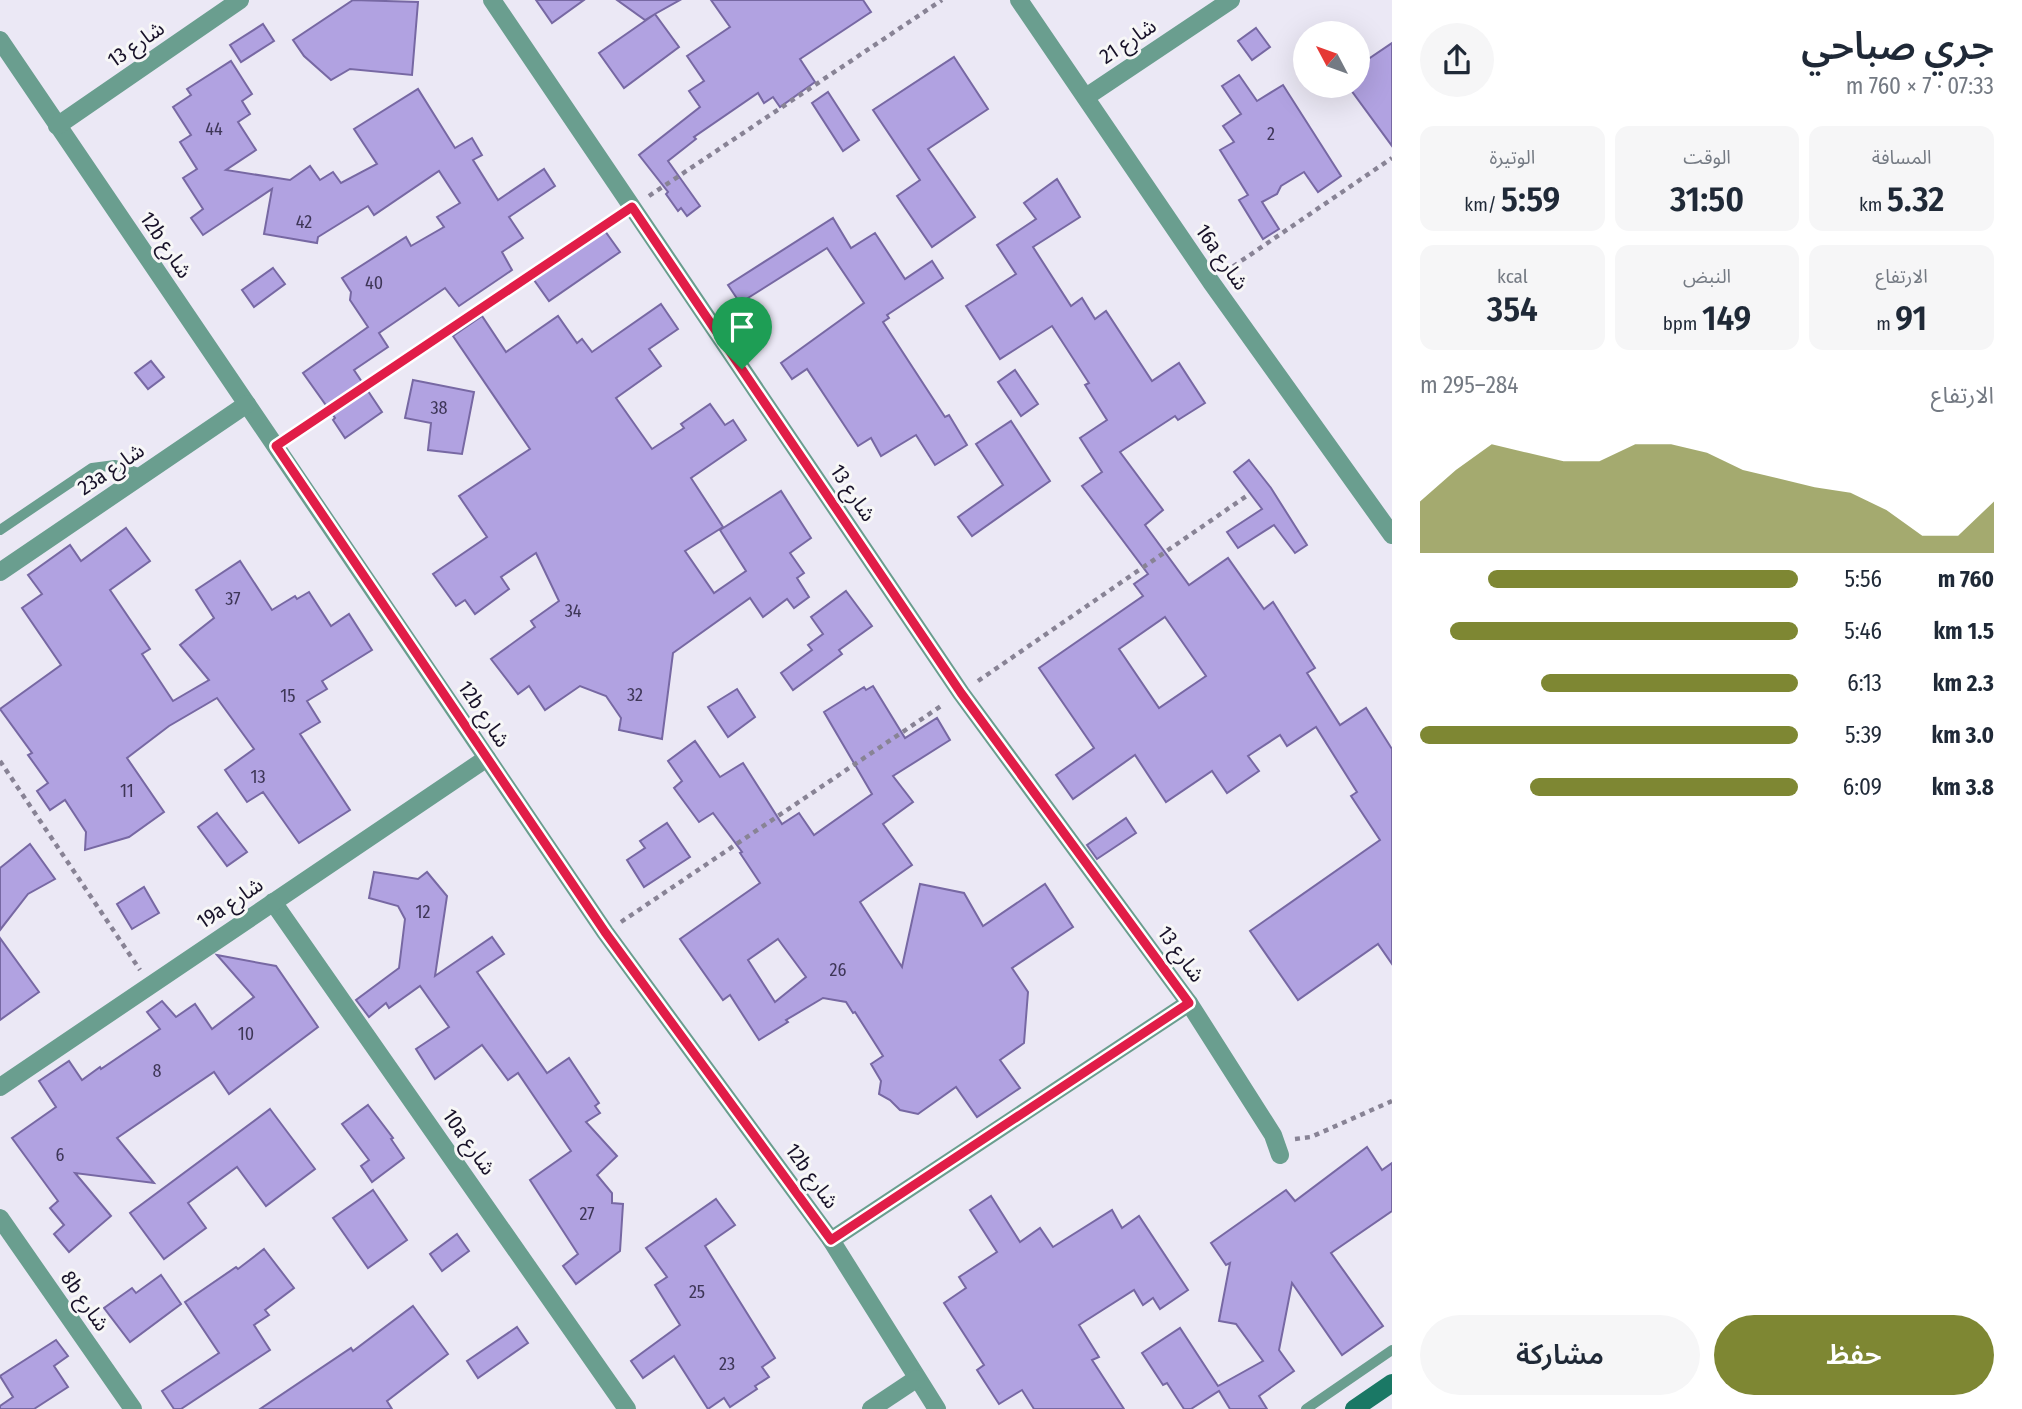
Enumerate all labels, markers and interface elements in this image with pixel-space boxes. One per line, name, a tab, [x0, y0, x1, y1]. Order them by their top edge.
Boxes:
street label: شارع 21	[1095, 13, 1162, 71]
street label: شارع 13	[103, 15, 171, 75]
north arrow	[1293, 21, 1370, 98]
map controls	[1293, 21, 1370, 98]
button: share	[1420, 23, 1494, 97]
text: جري صباحي	[1801, 23, 1994, 69]
text: 07:33 · 7 × 760 m	[1846, 72, 1994, 100]
house number: 44	[205, 118, 223, 140]
house number: 2	[1267, 123, 1275, 145]
text: الوتيرة	[1490, 146, 1535, 169]
text: الوقت	[1683, 146, 1731, 169]
text: المسافة	[1872, 146, 1932, 169]
text: 5:59	[1501, 178, 1560, 220]
text: 31:50	[1670, 178, 1744, 220]
text: 5.32	[1887, 178, 1944, 220]
text: /km	[1464, 193, 1501, 216]
text: km	[1859, 193, 1887, 216]
street label: 12b شارع	[133, 207, 198, 284]
house number: 42	[296, 211, 312, 233]
street label: 16a شارع	[1188, 219, 1254, 296]
text: kcal	[1497, 265, 1528, 288]
text: النبض	[1683, 265, 1731, 288]
text: الارتفاع	[1876, 265, 1928, 288]
house number: 40	[365, 272, 383, 294]
text: 354	[1487, 288, 1538, 330]
pin	[712, 297, 772, 369]
text: 149	[1702, 297, 1751, 339]
text: 91	[1895, 297, 1927, 339]
icon: arrive	[723, 308, 761, 346]
text: bpm	[1663, 312, 1702, 335]
text: m	[1876, 312, 1895, 335]
text: 284–295 m	[1420, 371, 1519, 399]
text: الارتفاع	[1931, 381, 1994, 409]
house number: 38	[430, 397, 448, 419]
street label: 23a شارع	[73, 437, 150, 502]
street label: شارع 13	[823, 459, 882, 528]
text: 5:56	[1845, 565, 1882, 593]
text: 760 m	[1938, 565, 1994, 593]
house number: 37	[225, 588, 241, 610]
house number: 34	[565, 600, 582, 622]
text: 5:46	[1844, 617, 1882, 645]
text: 1.5 km	[1933, 617, 1994, 645]
text: 6:13	[1847, 669, 1882, 697]
text: 2.3 km	[1933, 669, 1994, 697]
street label: 12b شارع	[451, 676, 516, 753]
house number: 32	[627, 684, 643, 706]
house number: 15	[280, 685, 296, 707]
text: 5:39	[1845, 721, 1882, 749]
text: 3.0 km	[1932, 721, 1994, 749]
house number: 13	[250, 766, 266, 788]
text: 6:09	[1843, 773, 1882, 801]
text: 3.8 km	[1932, 773, 1994, 801]
house number: 11	[120, 780, 134, 802]
street label: 19a شارع	[192, 871, 269, 936]
house number: 12	[416, 901, 431, 923]
street label: شارع 13	[1150, 921, 1210, 989]
house number: 26	[830, 959, 847, 981]
house number: 10	[238, 1023, 254, 1045]
house number: 8	[153, 1060, 162, 1082]
street label: 10a شارع	[435, 1104, 501, 1181]
street label: 12b شارع	[778, 1138, 844, 1215]
house number: 6	[56, 1144, 65, 1166]
house number: 27	[579, 1203, 595, 1225]
street label: 8b شارع	[53, 1266, 115, 1337]
house number: 25	[689, 1281, 705, 1303]
button: مشاركة	[1420, 1315, 1700, 1395]
button: حفظ	[1714, 1315, 1994, 1395]
house number: 23	[719, 1353, 735, 1375]

